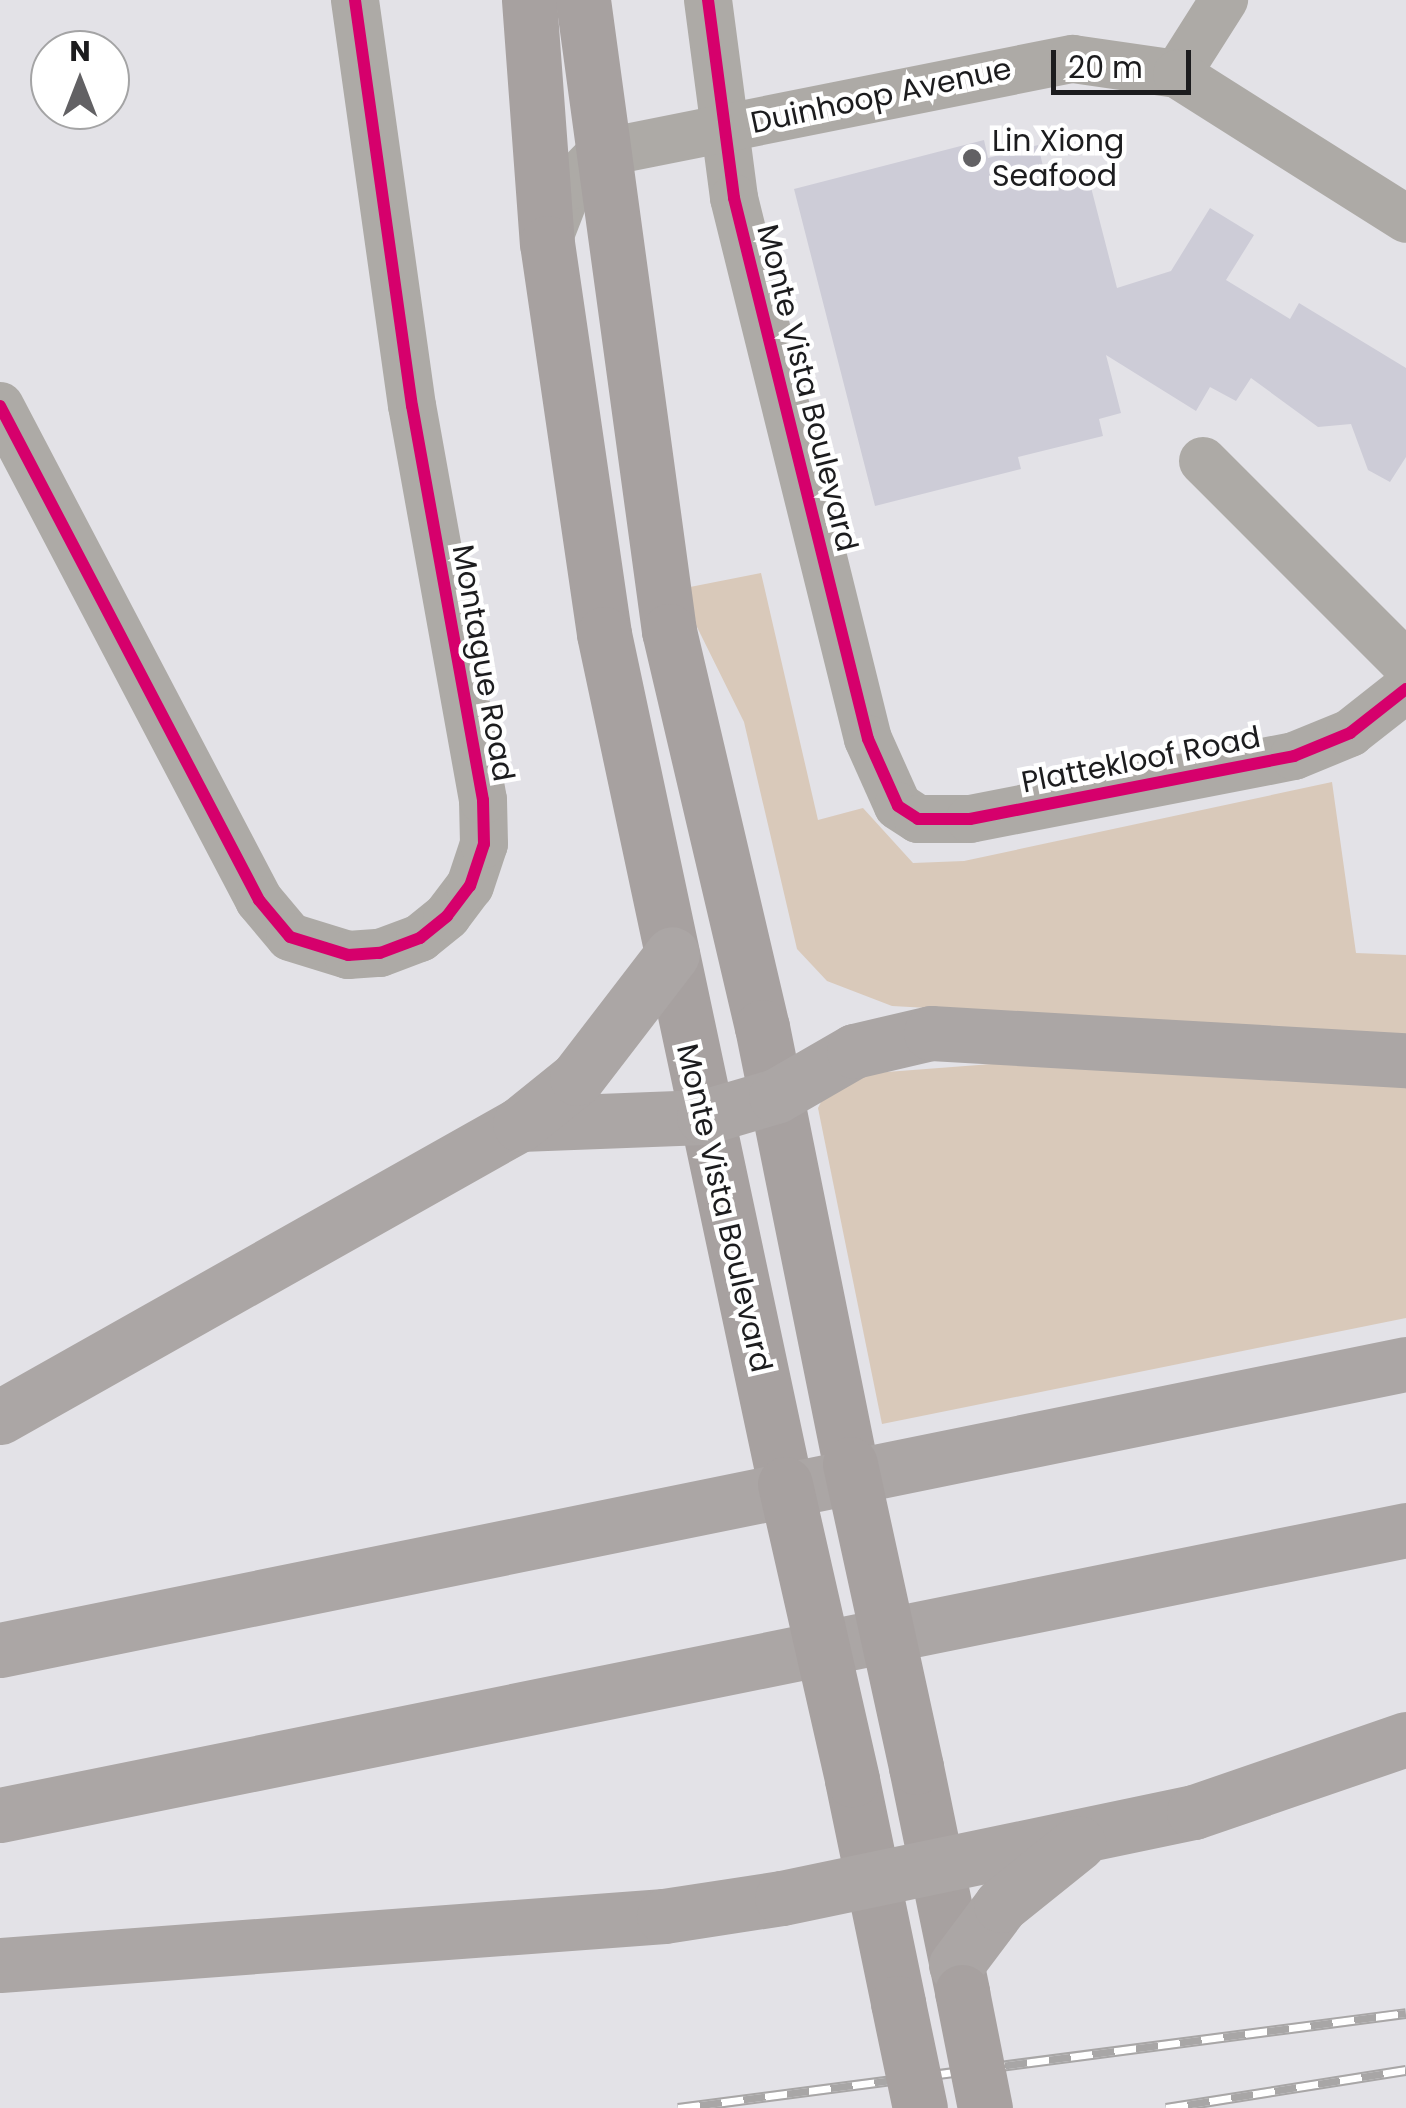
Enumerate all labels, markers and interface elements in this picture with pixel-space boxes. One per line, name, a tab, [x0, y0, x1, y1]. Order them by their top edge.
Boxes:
north arrow	[30, 30, 130, 130]
scale bar	[1056, 30, 1196, 92]
text: N	[69, 32, 91, 71]
text: 20 m	[1068, 46, 1143, 89]
street label: Duinhoop Avenue	[747, 51, 1015, 141]
place label: Lin Xiong Seafood	[992, 123, 1124, 194]
marker: Lin Xiong Seafood	[961, 147, 983, 169]
street label: Monte Vista Boulevard	[749, 221, 865, 555]
street label: Montague Road	[444, 542, 522, 784]
street label: Plattekloof Road	[1019, 719, 1263, 801]
street label: Monte Vista Boulevard	[669, 1040, 779, 1376]

